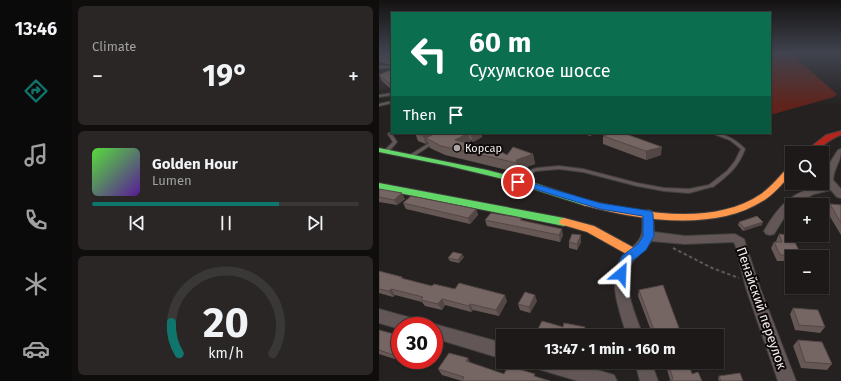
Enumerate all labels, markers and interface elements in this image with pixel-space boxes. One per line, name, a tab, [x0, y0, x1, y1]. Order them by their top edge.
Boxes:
text: 13:46	[15, 18, 57, 40]
text: 60 m	[469, 26, 531, 59]
icon: left	[403, 28, 455, 80]
text: Climate	[92, 39, 136, 54]
text: 19°	[202, 58, 249, 94]
text: Сухумское шоссе	[469, 60, 611, 82]
text: −	[92, 63, 103, 90]
text: +	[348, 63, 359, 90]
icon: directions	[22, 77, 50, 105]
icon: arrive	[445, 104, 467, 126]
text: Then	[403, 106, 437, 124]
icon: music	[22, 141, 50, 169]
place label: Корсар	[465, 142, 502, 155]
marker: Корсар	[452, 143, 462, 153]
map controls	[785, 146, 829, 294]
button: search	[785, 146, 829, 190]
text: Golden Hour	[152, 155, 238, 173]
pin	[501, 165, 535, 199]
icon: arrive	[507, 171, 529, 193]
text: Lumen	[152, 173, 192, 188]
button: +	[785, 198, 829, 242]
icon: phone	[22, 206, 50, 234]
icon: previous	[126, 212, 148, 234]
icon: pause	[215, 212, 237, 234]
icon: next	[304, 212, 326, 234]
street label: Пенайский переулок	[734, 245, 790, 371]
button: −	[785, 250, 829, 294]
position arrow	[600, 253, 642, 295]
icon: climate	[22, 270, 50, 298]
text: 20	[203, 297, 248, 347]
speed limit sign: 30	[391, 317, 443, 369]
icon: car	[22, 335, 50, 363]
text: 13:47 · 1 min · 160 m	[544, 340, 676, 358]
text: km/h	[208, 344, 243, 361]

